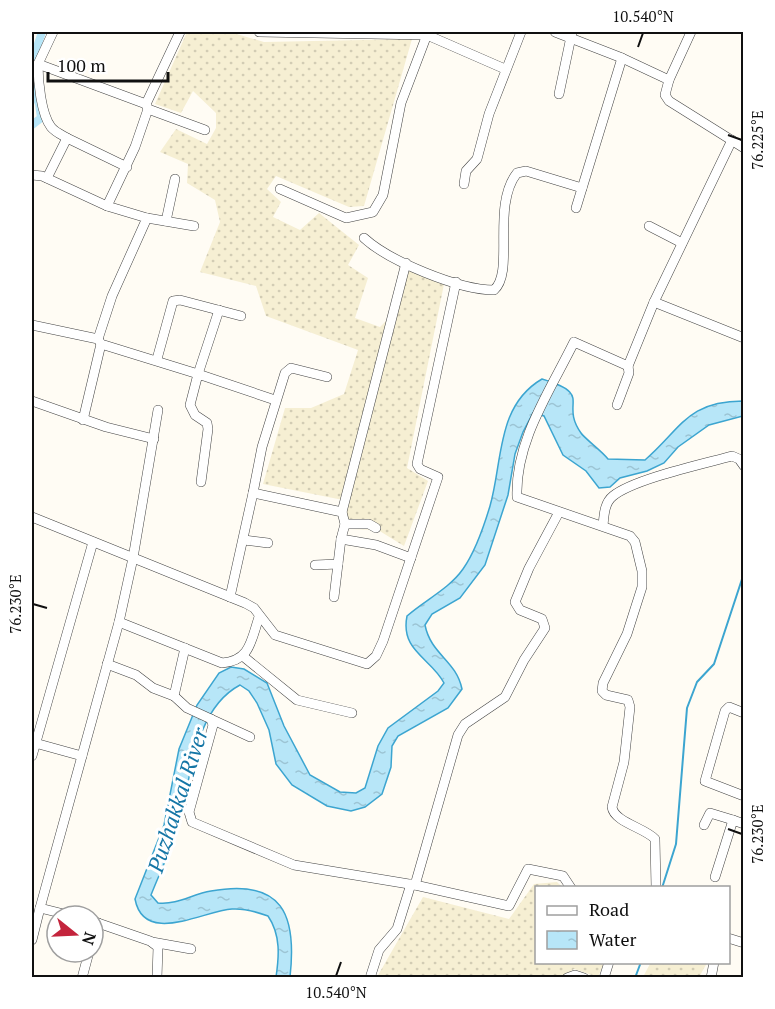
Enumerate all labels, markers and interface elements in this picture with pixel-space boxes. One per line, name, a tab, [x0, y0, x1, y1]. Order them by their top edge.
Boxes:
text: 10.540°N	[612, 6, 674, 26]
scale bar	[48, 45, 168, 83]
text: 100 m	[57, 53, 106, 77]
text: 76.225°E	[747, 110, 767, 170]
text: 76.230°E	[5, 574, 25, 634]
water label: Puzhakkal River	[140, 723, 214, 877]
text: 76.230°E	[747, 804, 767, 864]
legend	[535, 886, 730, 964]
text: Road	[589, 897, 629, 921]
north arrow	[45, 904, 105, 964]
text: Water	[589, 927, 636, 951]
text: N	[77, 929, 102, 948]
text: 10.540°N	[305, 982, 367, 1002]

